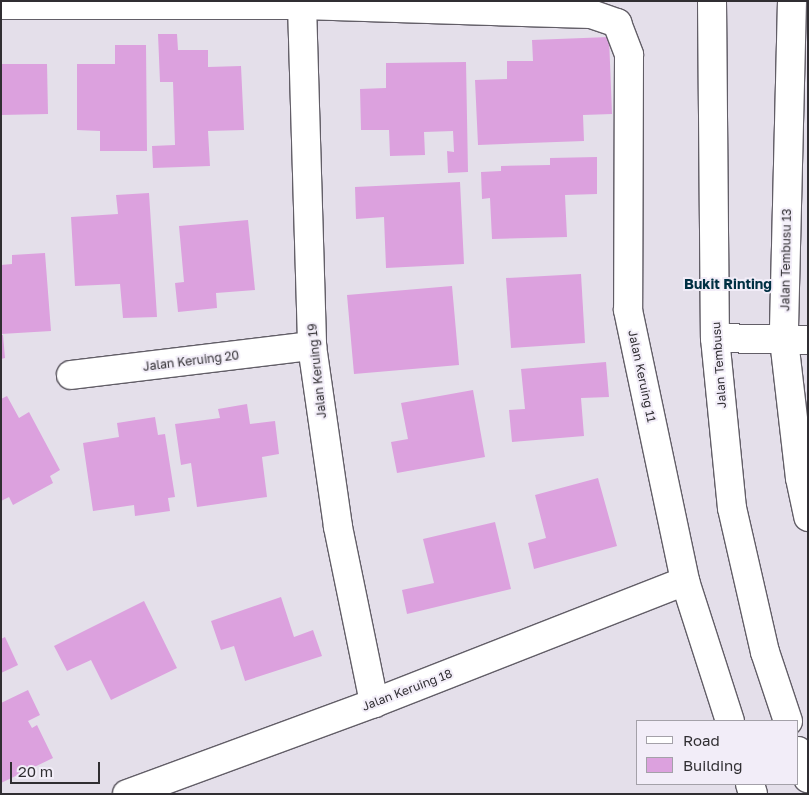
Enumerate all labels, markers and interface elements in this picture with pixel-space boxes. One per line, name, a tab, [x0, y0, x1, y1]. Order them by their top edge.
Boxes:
street label: Jalan Tembusu 13	[778, 209, 794, 311]
district label: Bukit Rinting	[684, 276, 772, 292]
street label: Jalan Tembusu	[709, 321, 729, 409]
street label: Jalan Keruing 19	[305, 323, 329, 419]
street label: Jalan Keruing 11	[625, 329, 659, 423]
street label: Jalan Keruing 20	[142, 348, 240, 374]
street label: Jalan Keruing 18	[360, 666, 454, 714]
legend	[636, 720, 799, 785]
text: Road	[683, 731, 720, 749]
scale bar	[12, 752, 102, 784]
text: Building	[683, 756, 743, 774]
text: 20 m	[18, 762, 53, 780]

